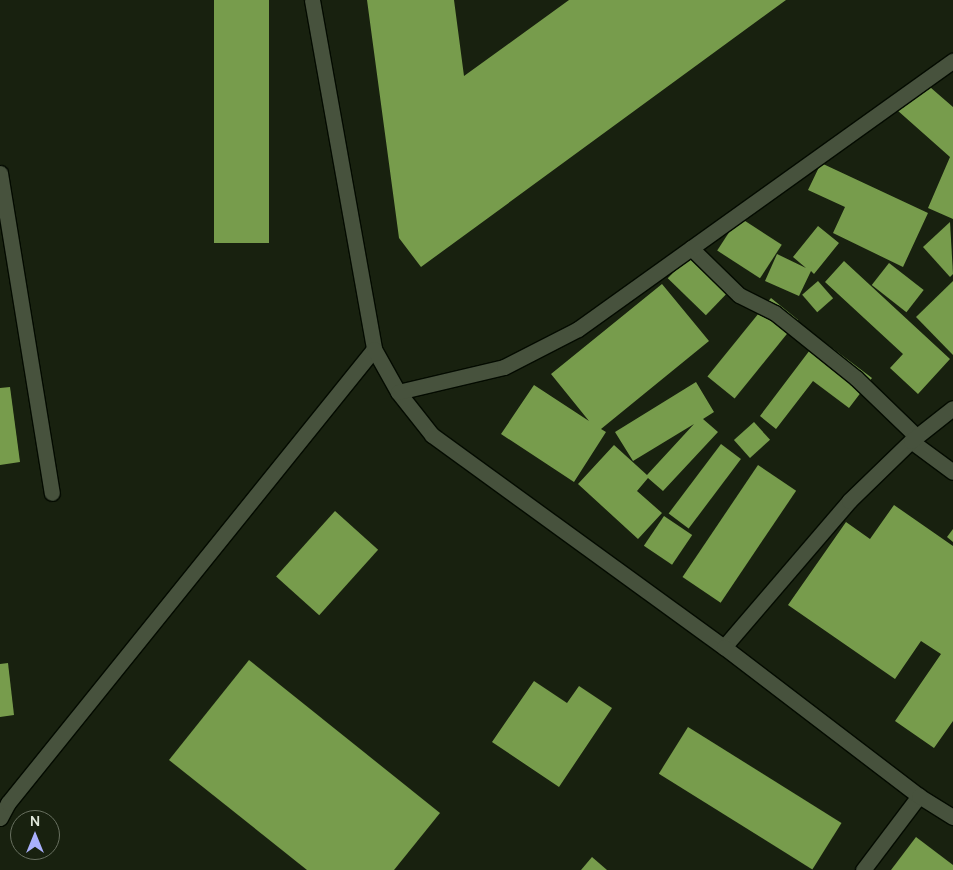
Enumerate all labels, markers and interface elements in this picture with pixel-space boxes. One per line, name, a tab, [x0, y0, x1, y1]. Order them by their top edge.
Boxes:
north arrow	[10, 810, 60, 860]
text: N	[30, 811, 40, 830]

